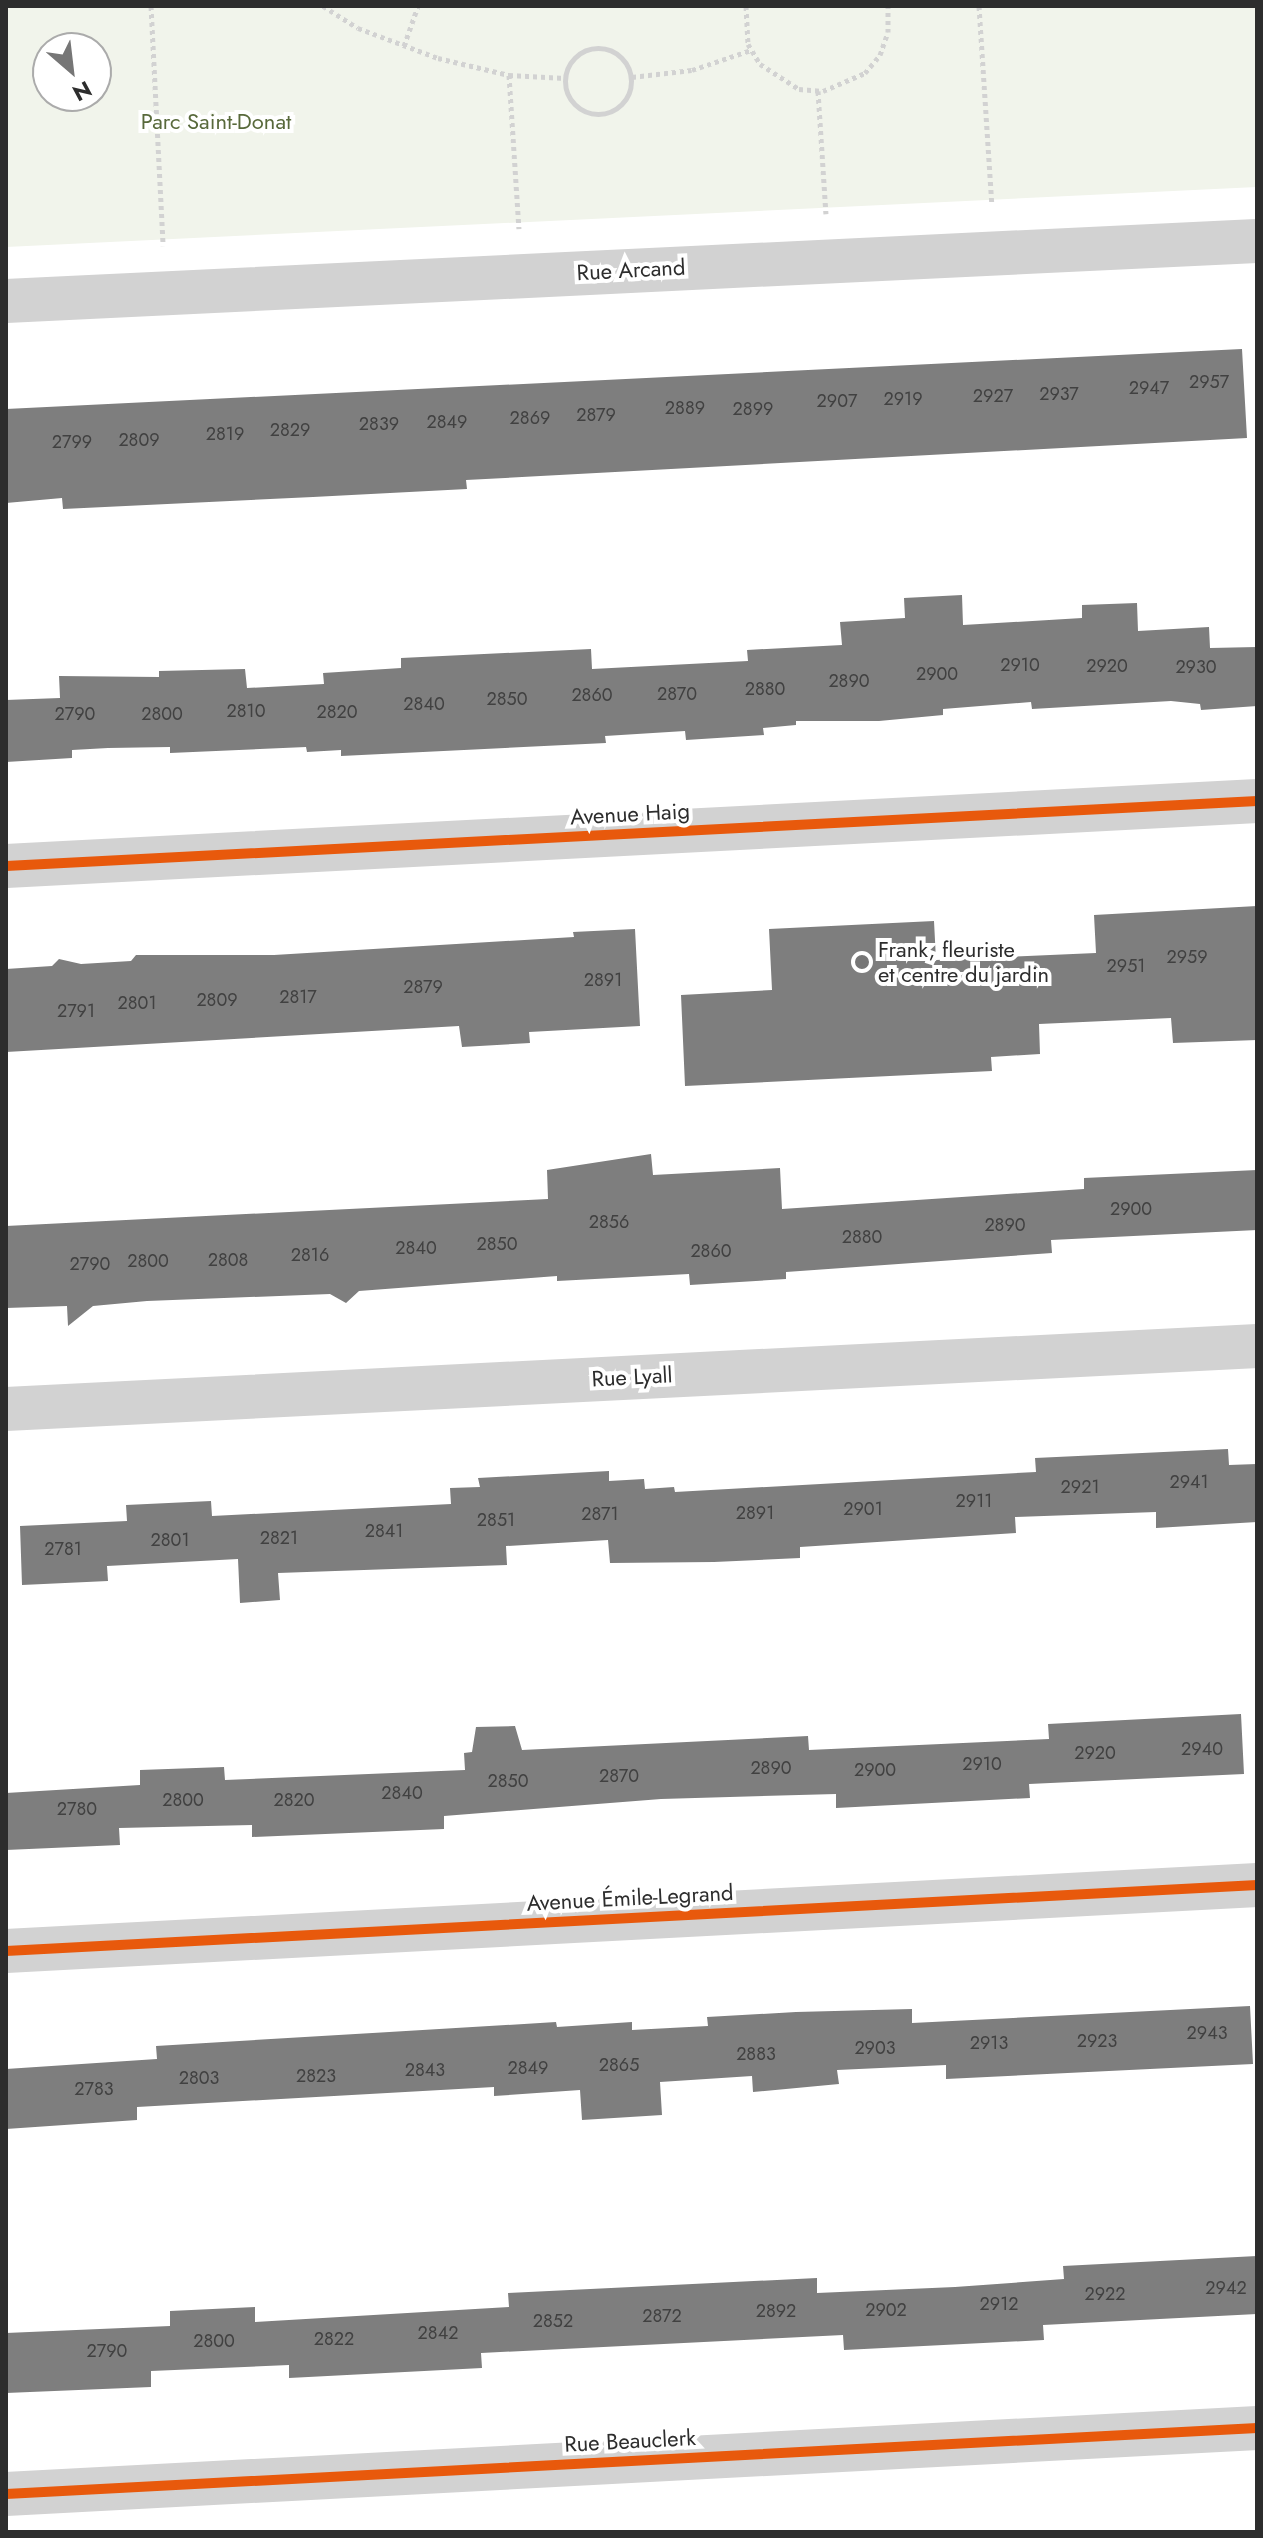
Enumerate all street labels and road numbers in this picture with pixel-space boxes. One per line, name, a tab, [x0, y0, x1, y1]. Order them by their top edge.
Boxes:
street label: Rue Arcand	[576, 254, 686, 286]
street label: Avenue Haig	[570, 798, 690, 830]
street label: Rue Lyall	[591, 1362, 673, 1392]
street label: Avenue Émile-Legrand	[526, 1879, 734, 1917]
street label: Rue Beauclerk	[564, 2424, 696, 2458]

